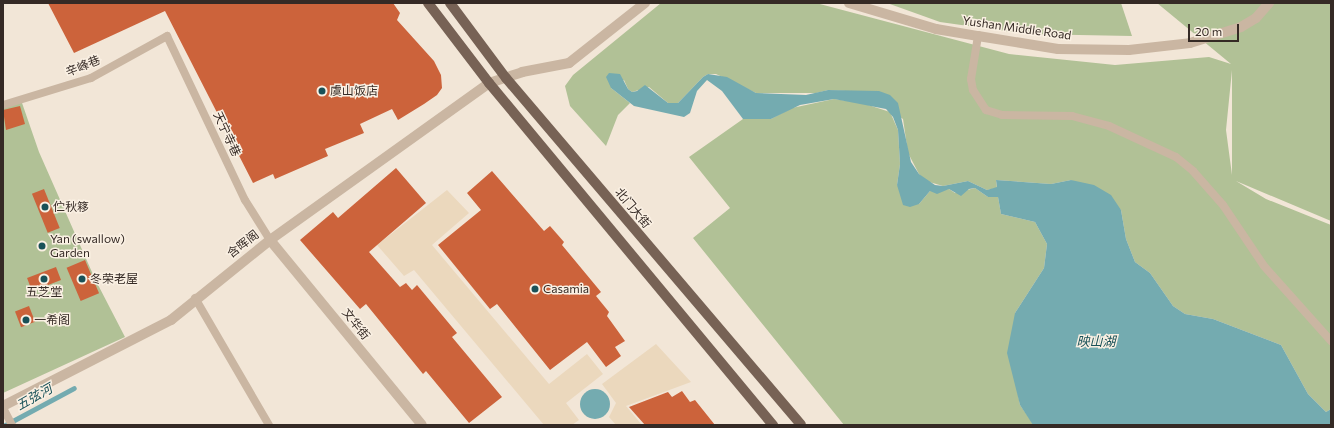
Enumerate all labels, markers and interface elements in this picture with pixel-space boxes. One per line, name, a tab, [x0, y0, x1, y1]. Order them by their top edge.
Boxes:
street label: Yushan Middle Road	[962, 13, 1072, 43]
scale bar	[1190, 16, 1241, 42]
text: 20 m	[1195, 24, 1222, 38]
street label: 辛峰巷	[64, 53, 102, 79]
place label: 虞山饭店	[330, 84, 378, 98]
marker: 虞山饭店	[317, 86, 327, 96]
street label: 天宁寺巷	[210, 109, 244, 159]
street label: 北门大街	[612, 185, 654, 231]
place label: 伫秋簃	[53, 200, 89, 214]
marker: 伫秋簃	[40, 202, 50, 212]
street label: 含晖阁	[224, 227, 262, 261]
place label: Yan (swallow) Garden	[50, 232, 125, 260]
marker: Yan (swallow) Garden	[37, 241, 47, 251]
place label: 冬荣老屋	[90, 272, 138, 286]
marker: 五芝堂	[39, 274, 49, 284]
marker: 冬荣老屋	[77, 274, 87, 284]
place label: Casamia	[543, 282, 589, 296]
marker: Casamia	[530, 284, 540, 294]
place label: 五芝堂	[26, 285, 62, 299]
street label: 文华街	[339, 305, 373, 343]
place label: 一希阁	[34, 313, 70, 327]
marker: 一希阁	[21, 315, 31, 325]
water label: 映山湖	[1077, 333, 1115, 349]
water label: 五弦河	[13, 381, 55, 413]

